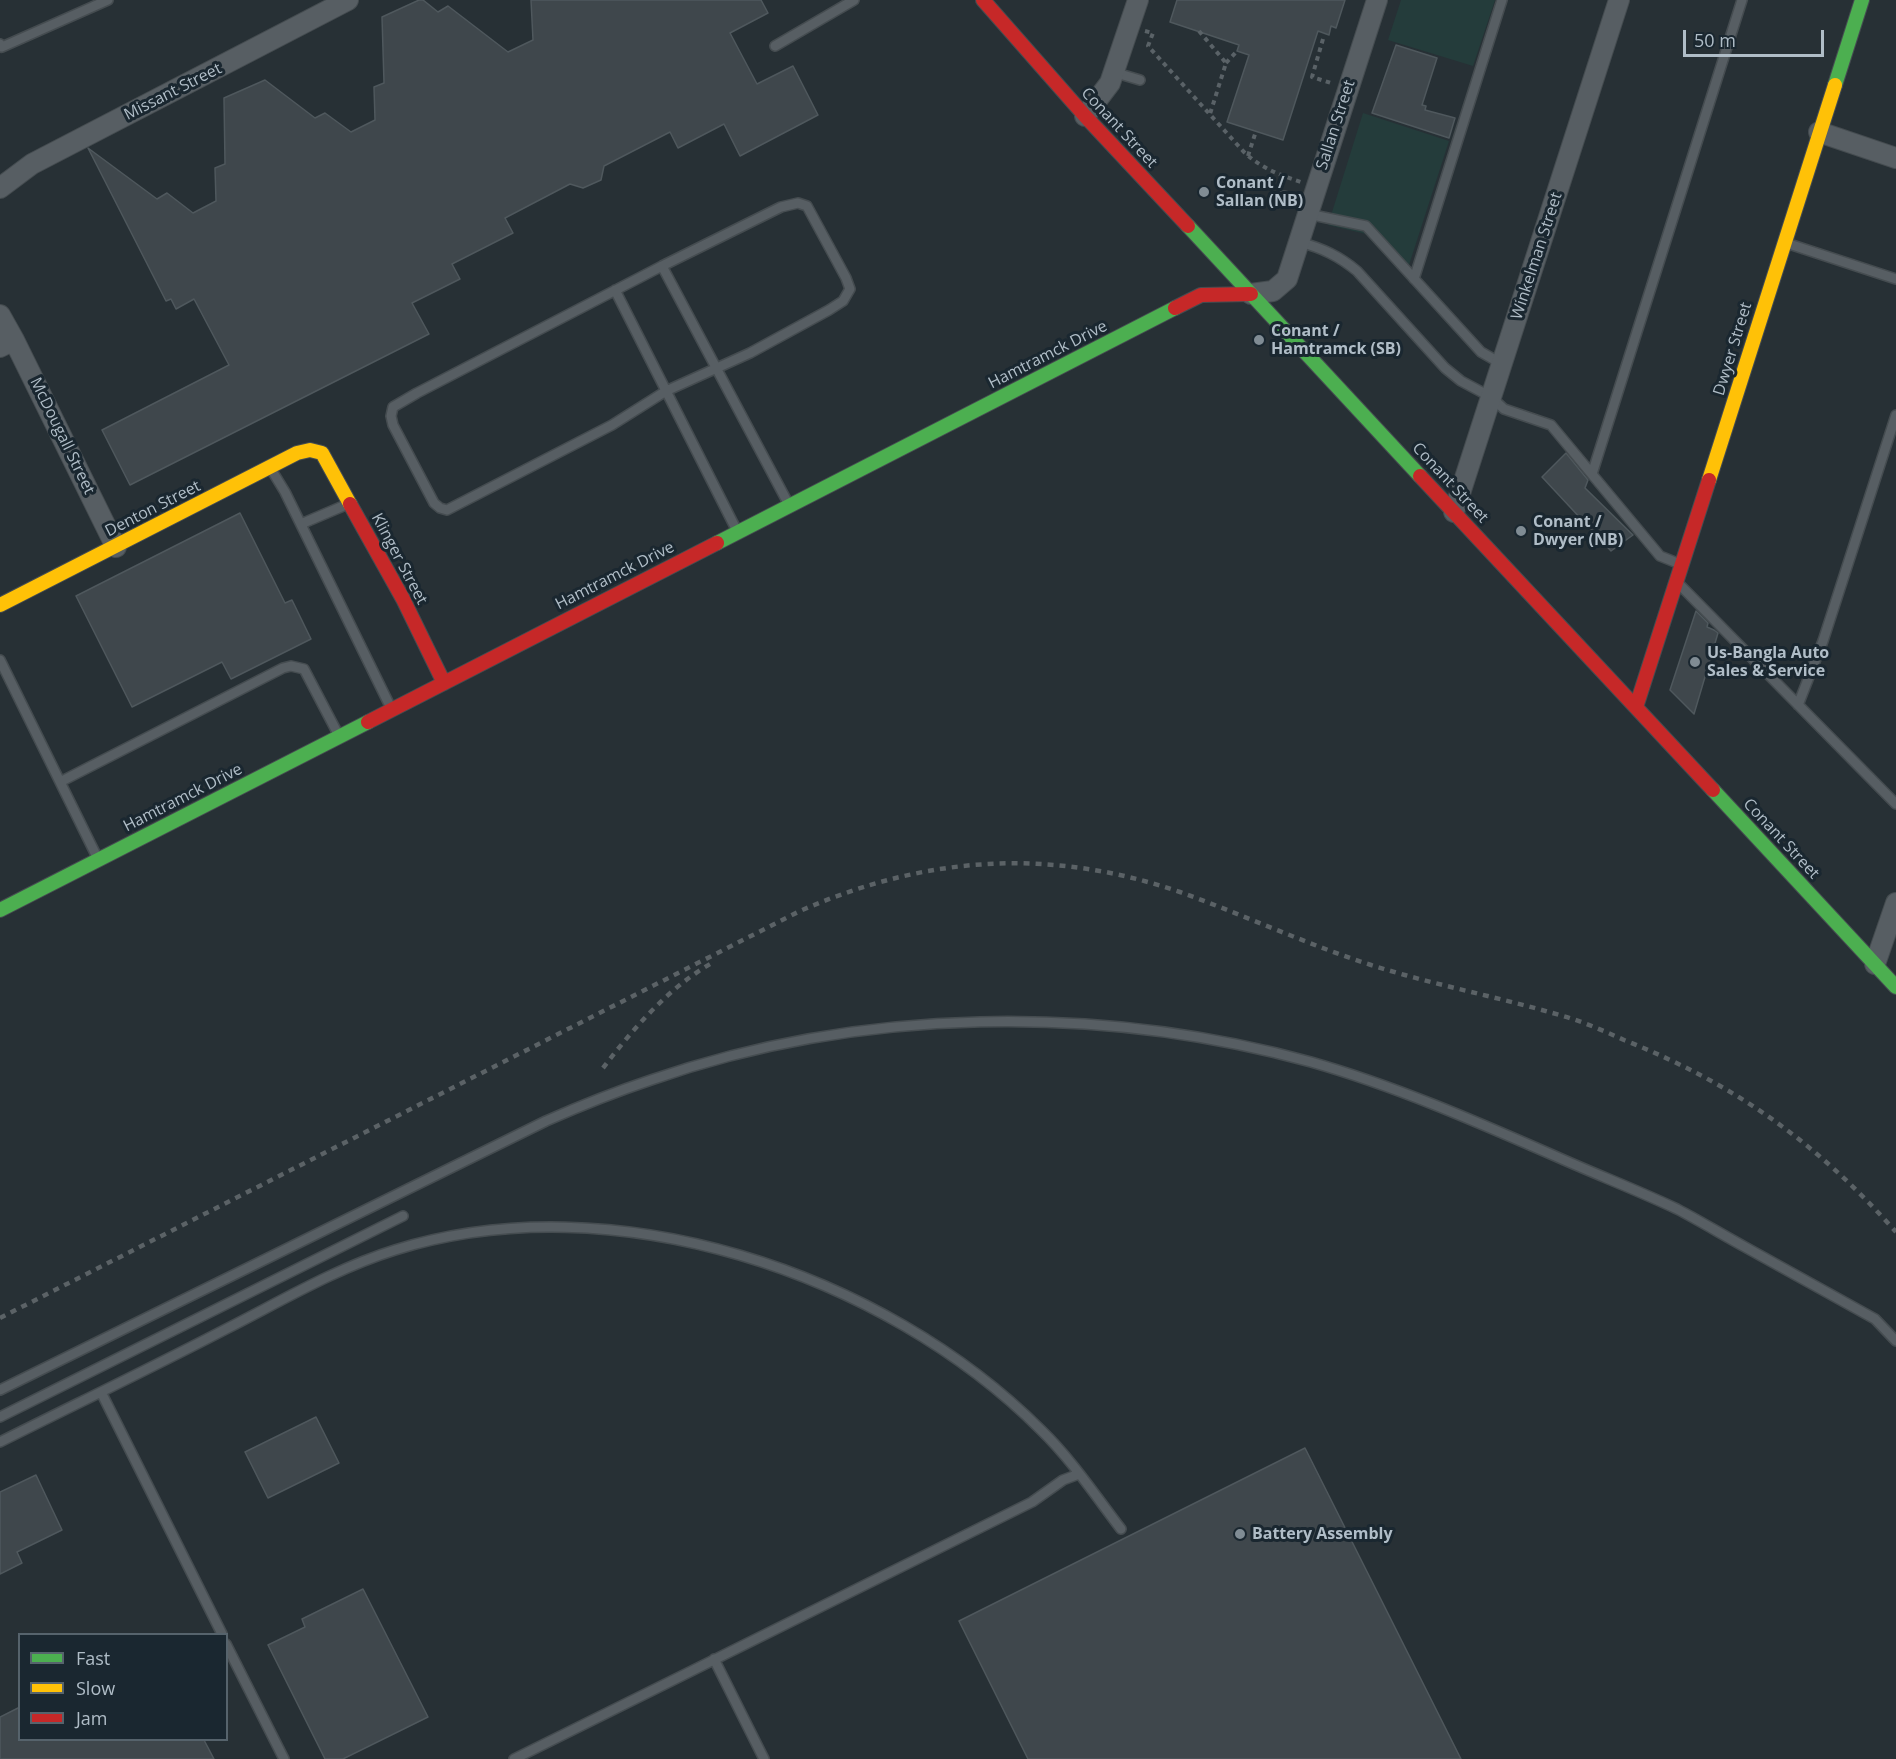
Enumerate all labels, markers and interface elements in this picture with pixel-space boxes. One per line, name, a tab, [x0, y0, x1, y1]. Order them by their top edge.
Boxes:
scale bar	[1686, 18, 1827, 56]
text: 50 m	[1694, 28, 1736, 52]
street label: Missant Street	[121, 59, 225, 125]
street label: Sallan Street	[1312, 78, 1360, 172]
street label: Conant Street	[1077, 84, 1161, 172]
place label: Conant / Sallan (NB)	[1216, 173, 1303, 211]
marker: Conant / Sallan (NB)	[1197, 185, 1211, 199]
street label: Winkelman Street	[1507, 190, 1567, 322]
street label: Dwyer Street	[1710, 300, 1756, 398]
street label: Hamtramck Drive	[985, 317, 1111, 393]
place label: Conant / Hamtramck (SB)	[1271, 321, 1401, 359]
marker: Conant / Hamtramck (SB)	[1252, 333, 1266, 347]
street label: McDougall Street	[25, 374, 99, 498]
street label: Conant Street	[1408, 439, 1492, 527]
street label: Denton Street	[102, 477, 204, 541]
street label: Klinger Street	[367, 510, 431, 608]
place label: Conant / Dwyer (NB)	[1533, 512, 1623, 550]
marker: Conant / Dwyer (NB)	[1514, 524, 1528, 538]
street label: Hamtramck Drive	[552, 538, 678, 614]
place label: Us-Bangla Auto Sales & Service	[1707, 643, 1829, 681]
marker: Us-Bangla Auto Sales & Service	[1688, 655, 1702, 669]
street label: Hamtramck Drive	[120, 760, 246, 836]
street label: Conant Street	[1739, 795, 1823, 883]
place label: Battery Assembly	[1252, 1524, 1392, 1544]
marker: Battery Assembly	[1233, 1527, 1247, 1541]
legend	[18, 1633, 228, 1741]
text: Fast	[76, 1646, 110, 1670]
text: Slow	[76, 1676, 115, 1700]
text: Jam	[76, 1706, 108, 1730]

